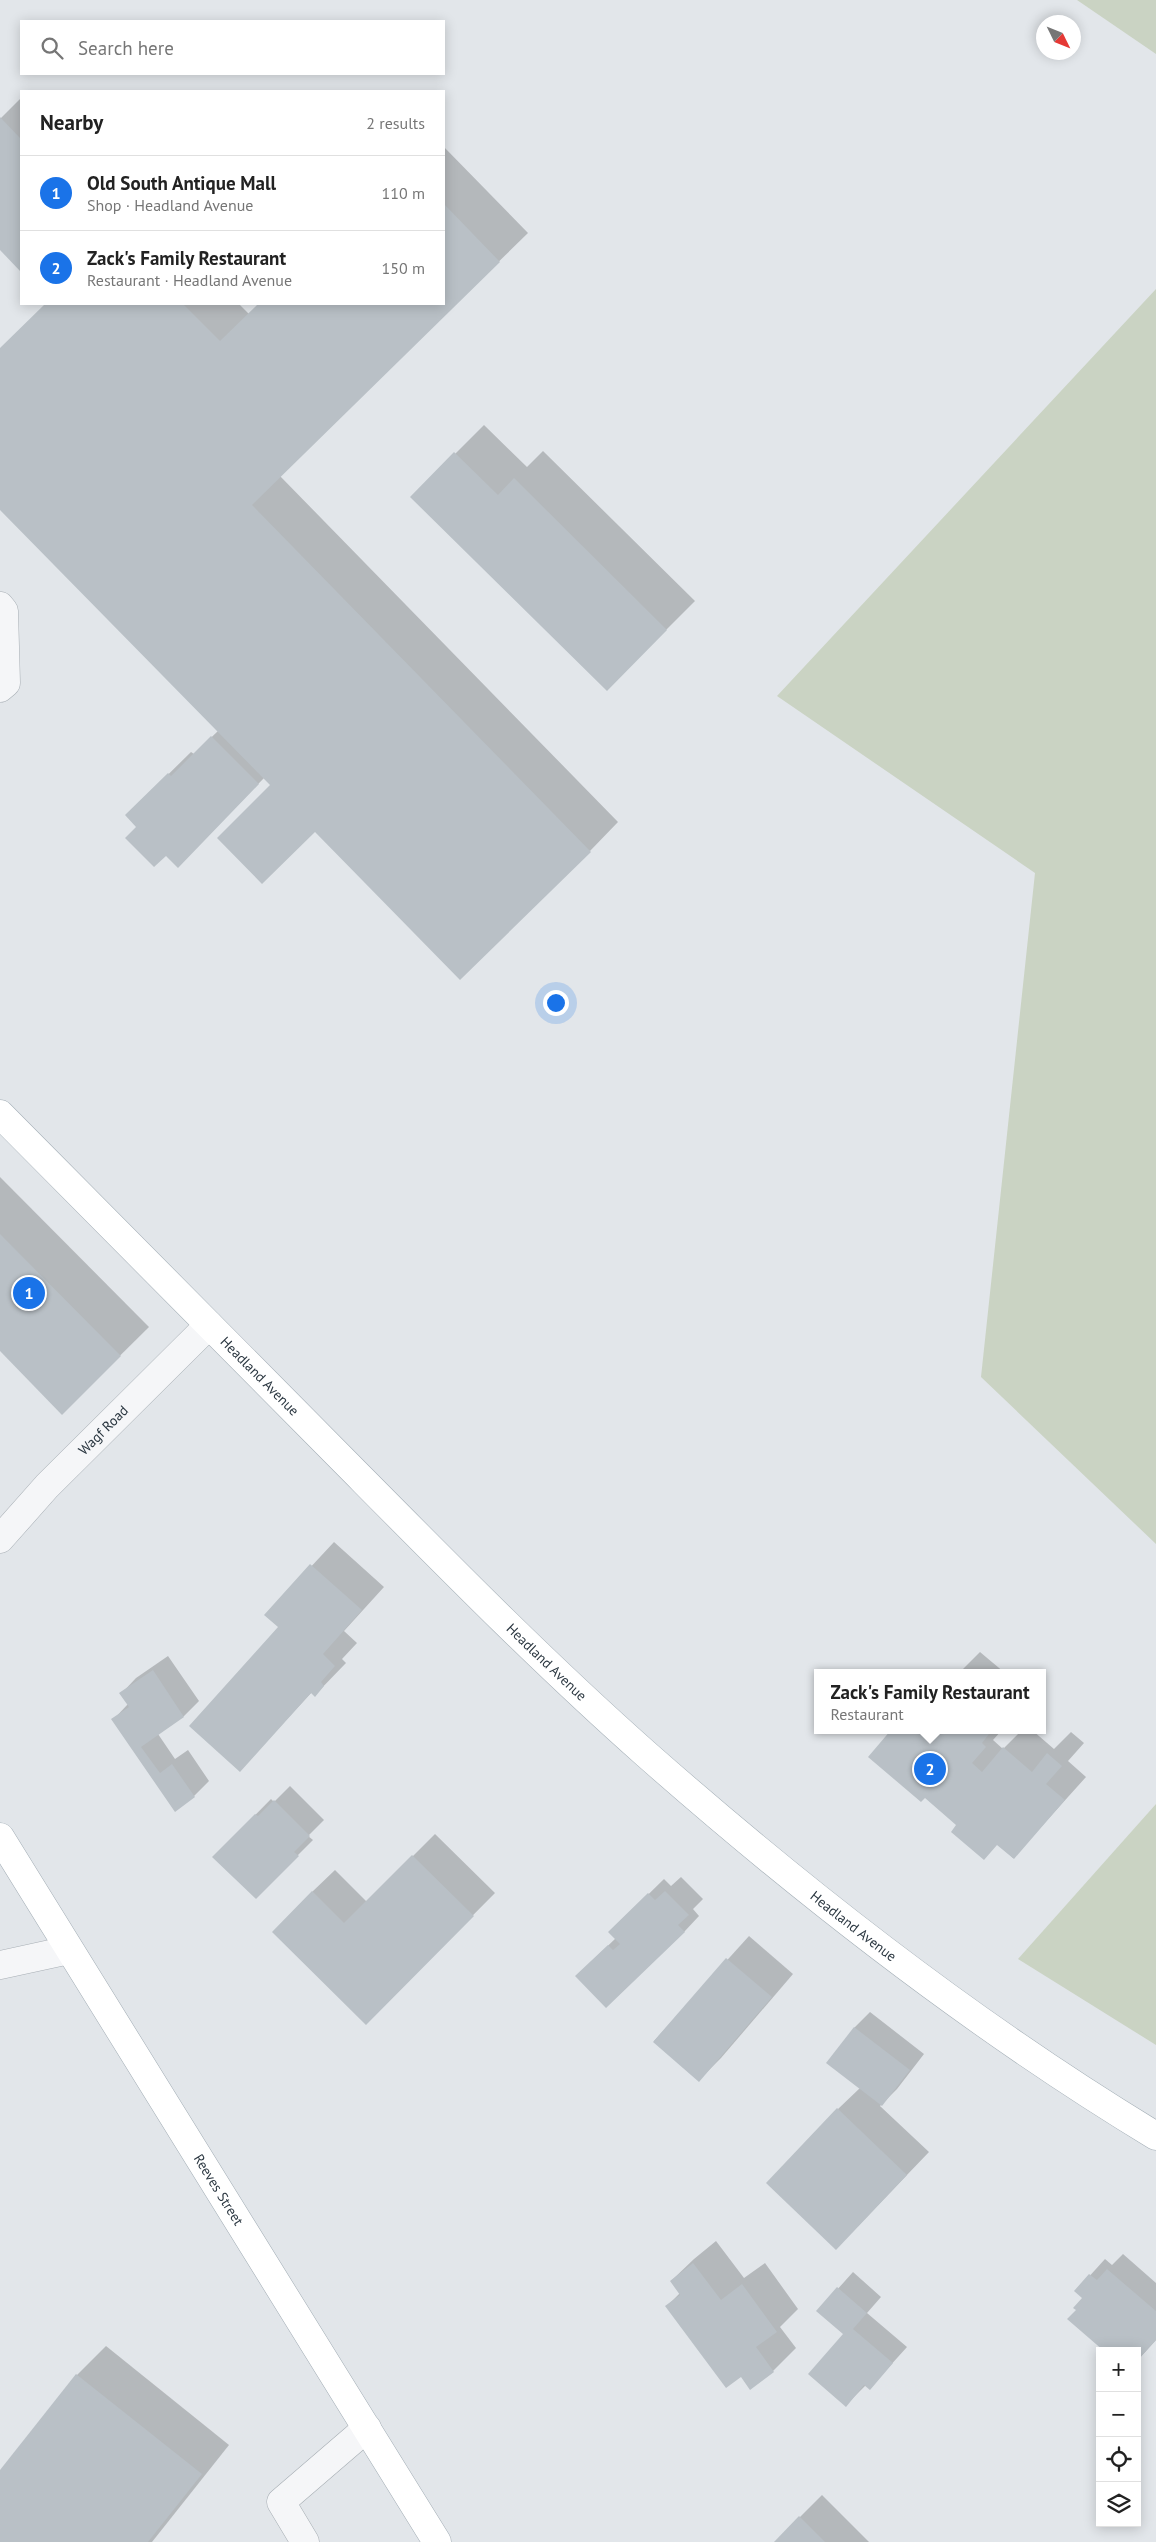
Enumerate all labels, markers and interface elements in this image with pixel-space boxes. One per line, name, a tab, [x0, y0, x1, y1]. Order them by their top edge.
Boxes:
north arrow	[1036, 15, 1081, 60]
search box	[20, 20, 445, 75]
icon: search	[38, 34, 66, 62]
text: Search here	[78, 36, 174, 60]
text: Nearby	[40, 109, 103, 136]
text: 2 results	[366, 113, 425, 133]
text: Old South Antique Mall	[87, 171, 276, 195]
text: 1	[51, 183, 61, 203]
text: 110 m	[382, 183, 425, 203]
text: Shop · Headland Avenue	[87, 195, 253, 215]
text: Zack's Family Restaurant	[87, 246, 286, 270]
text: 2	[51, 258, 61, 278]
text: 150 m	[382, 258, 425, 278]
text: Restaurant · Headland Avenue	[87, 270, 292, 290]
your location	[543, 990, 569, 1016]
pin: 1	[13, 1274, 45, 1312]
street label: Headland Avenue	[217, 1333, 303, 1419]
street label: Wagf Road	[74, 1401, 132, 1459]
street label: Headland Avenue	[503, 1619, 591, 1705]
popup	[814, 1669, 1046, 1734]
text: Zack's Family Restaurant	[830, 1680, 1030, 1704]
text: Restaurant	[830, 1704, 904, 1724]
pin: 2	[914, 1750, 946, 1788]
street label: Headland Avenue	[807, 1887, 900, 1965]
street label: Reeves Street	[190, 2151, 248, 2229]
map controls	[1096, 2347, 1141, 2527]
button: +	[1096, 2347, 1141, 2392]
button: −	[1096, 2392, 1141, 2437]
button: locate	[1096, 2437, 1141, 2482]
button: layers	[1096, 2482, 1141, 2527]

